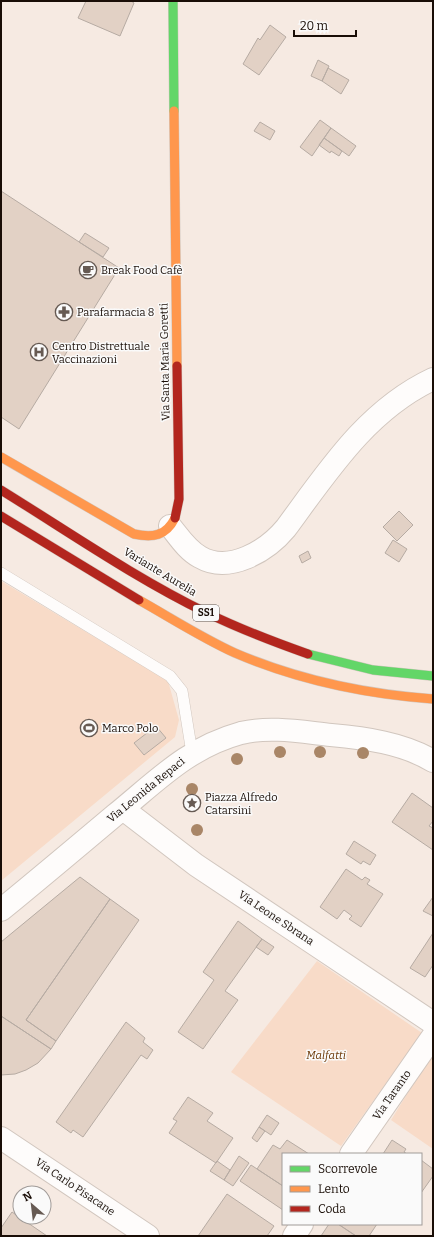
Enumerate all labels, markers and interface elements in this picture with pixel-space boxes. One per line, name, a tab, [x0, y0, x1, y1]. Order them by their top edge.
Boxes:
scale bar	[294, 12, 356, 38]
text: 20 m	[300, 19, 329, 33]
cafe icon: Break Food Cafè	[78, 260, 98, 280]
place label: Break Food Cafè	[101, 264, 183, 277]
pharmacy icon: Parafarmacia 8	[54, 302, 74, 322]
street label: Via Santa Maria Goretti	[157, 302, 173, 421]
place label: Parafarmacia 8	[77, 306, 154, 319]
place label: Centro Distrettuale Vaccinazioni	[52, 340, 150, 366]
hospital icon: Centro Distrettuale Vaccinazioni	[29, 342, 49, 362]
street label: Variante Aurelia	[121, 545, 199, 599]
road number: SS1	[193, 605, 219, 621]
sports icon: Marco Polo	[79, 718, 99, 738]
place label: Marco Polo	[102, 722, 158, 735]
street label: Via Leonida Repaci	[105, 754, 188, 825]
place label: Piazza Alfredo Catarsini	[205, 791, 278, 817]
place icon: Piazza Alfredo Catarsini	[182, 793, 202, 813]
street label: Via Leone Sbrana	[236, 888, 316, 948]
park label: Malfatti	[306, 1049, 346, 1062]
street label: Via Taranto	[370, 1068, 414, 1122]
legend	[282, 1153, 422, 1225]
street label: Via Carlo Pisacane	[33, 1156, 117, 1218]
text: Scorrevole	[318, 1162, 377, 1176]
text: Lento	[318, 1182, 350, 1196]
north arrow	[12, 1185, 52, 1225]
text: N	[21, 1189, 35, 1204]
text: Coda	[318, 1202, 346, 1216]

